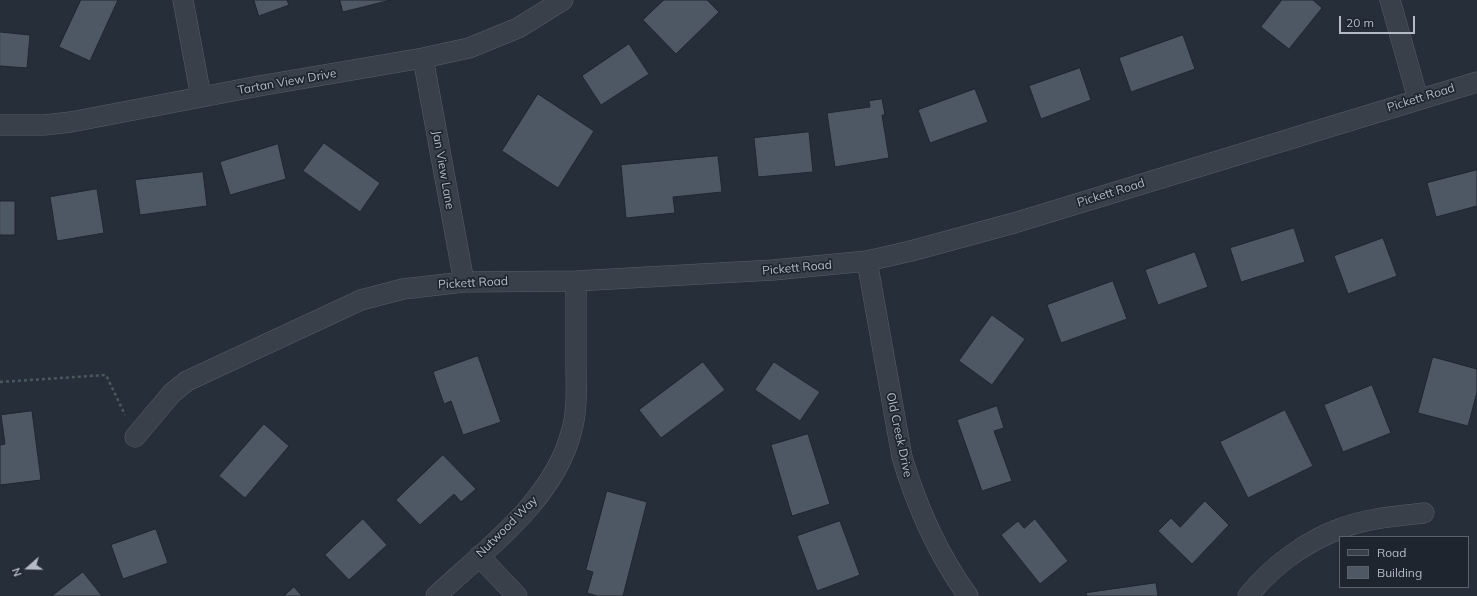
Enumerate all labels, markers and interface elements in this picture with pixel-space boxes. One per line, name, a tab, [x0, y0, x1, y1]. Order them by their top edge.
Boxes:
scale bar	[1341, 8, 1417, 34]
text: 20 m	[1346, 15, 1374, 30]
street label: Tartan View Drive	[237, 66, 337, 98]
street label: Pickett Road	[1385, 81, 1457, 115]
street label: Jan View Lane	[429, 129, 457, 211]
street label: Pickett Road	[1075, 176, 1147, 210]
street label: Pickett Road	[762, 258, 832, 278]
street label: Pickett Road	[438, 274, 508, 292]
street label: Old Creek Drive	[883, 391, 915, 479]
street label: Nutwood Way	[473, 493, 541, 561]
legend	[1339, 536, 1469, 588]
text: Road	[1377, 545, 1406, 560]
north arrow	[8, 548, 48, 588]
text: Building	[1377, 565, 1422, 580]
text: N	[9, 566, 25, 578]

